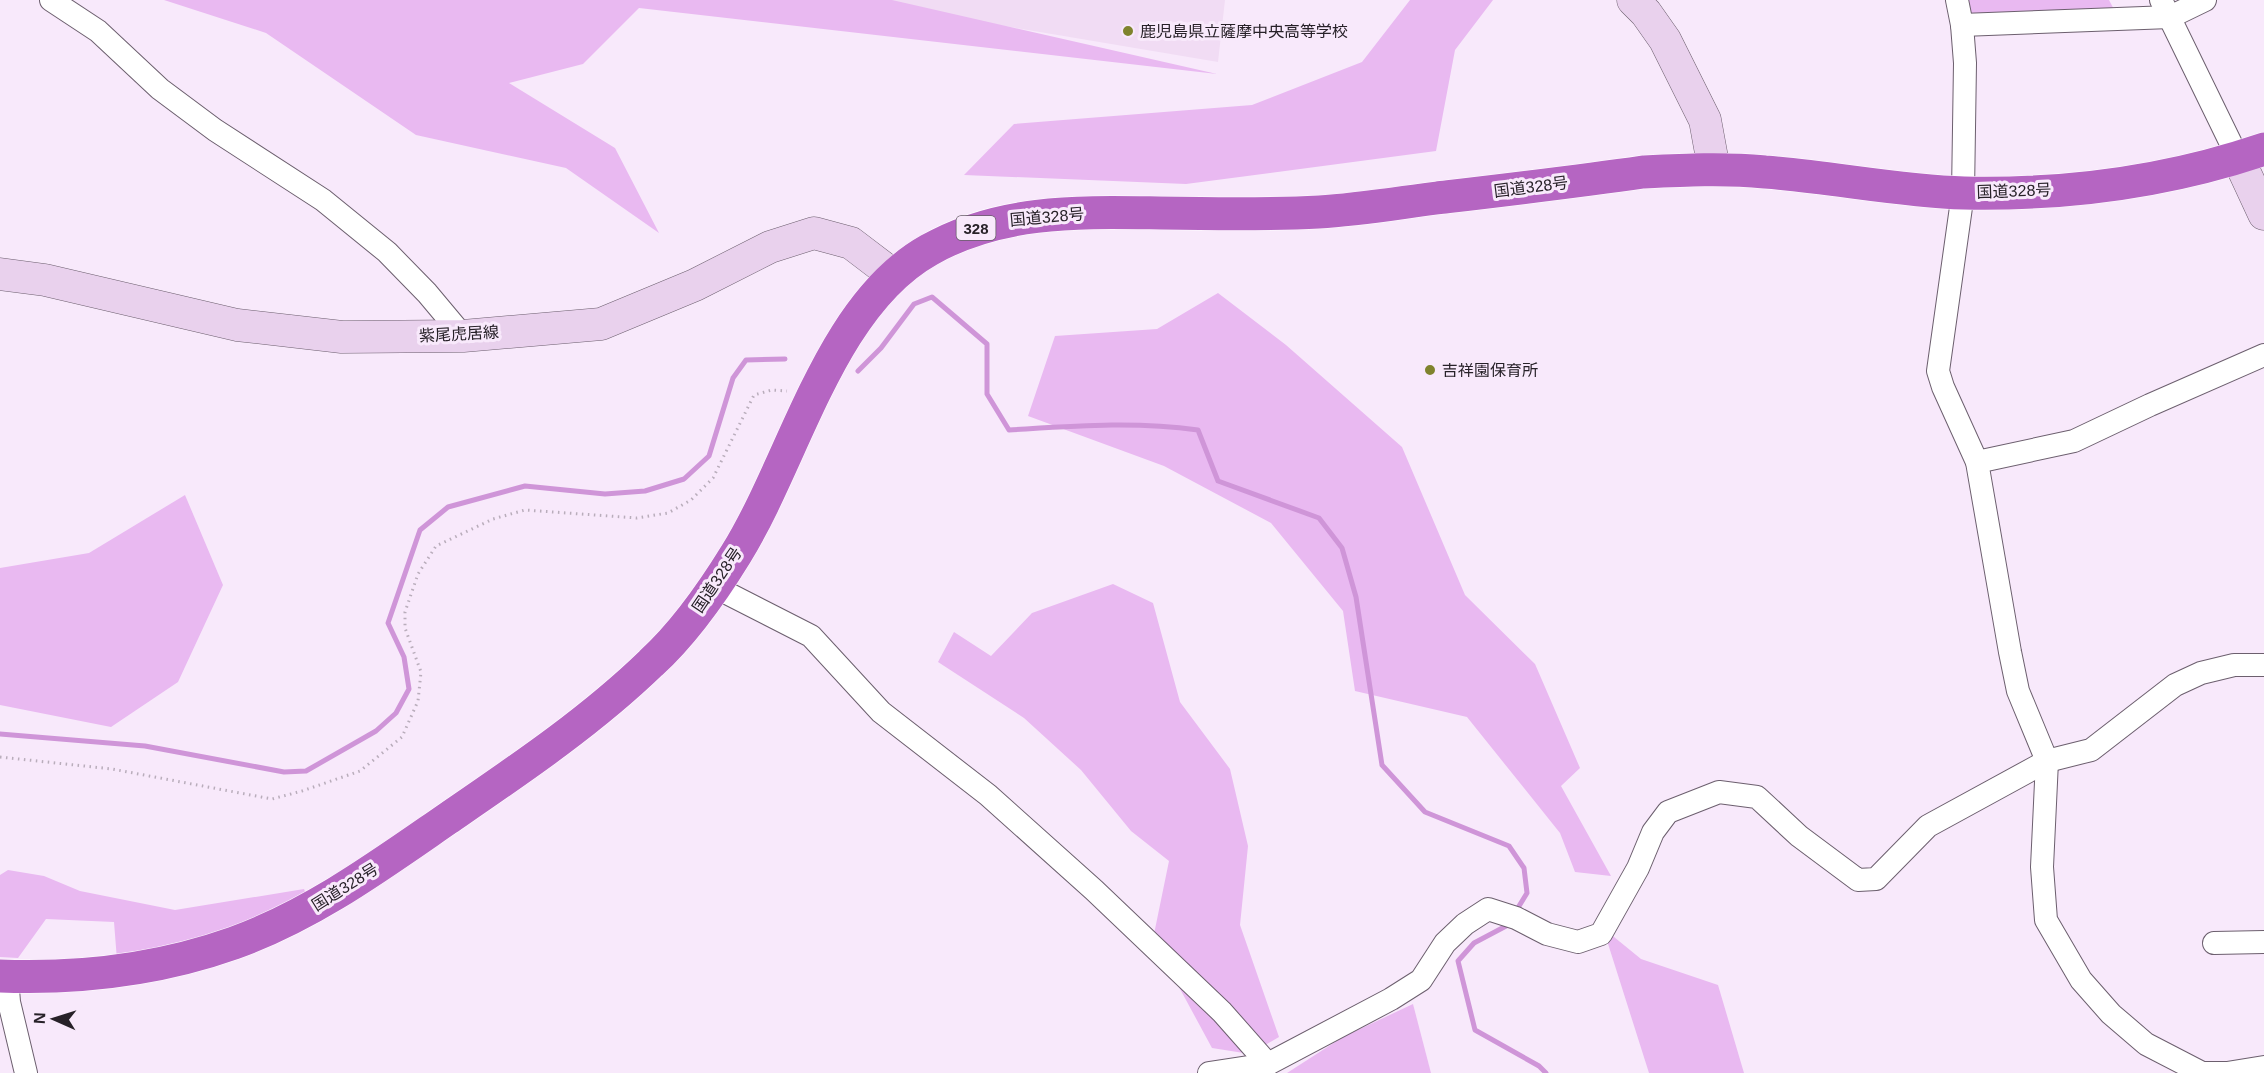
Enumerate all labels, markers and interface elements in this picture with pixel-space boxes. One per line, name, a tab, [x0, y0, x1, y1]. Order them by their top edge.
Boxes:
place label: 鹿児島県立薩摩中央高等学校	[1140, 23, 1348, 40]
marker: 鹿児島県立薩摩中央高等学校	[1121, 24, 1135, 38]
street label: 国道328号	[1493, 174, 1569, 200]
street label: 国道328号	[1976, 181, 2052, 201]
street label: 国道328号	[1009, 205, 1085, 229]
road number: 328	[956, 216, 996, 240]
street label: 紫尾虎居線	[419, 323, 499, 345]
place label: 吉祥園保育所	[1442, 362, 1538, 379]
marker: 吉祥園保育所	[1423, 363, 1437, 377]
street label: 国道328号	[689, 544, 745, 616]
street label: 国道328号	[309, 860, 381, 914]
north arrow	[24, 989, 84, 1049]
text: N	[31, 1012, 48, 1024]

